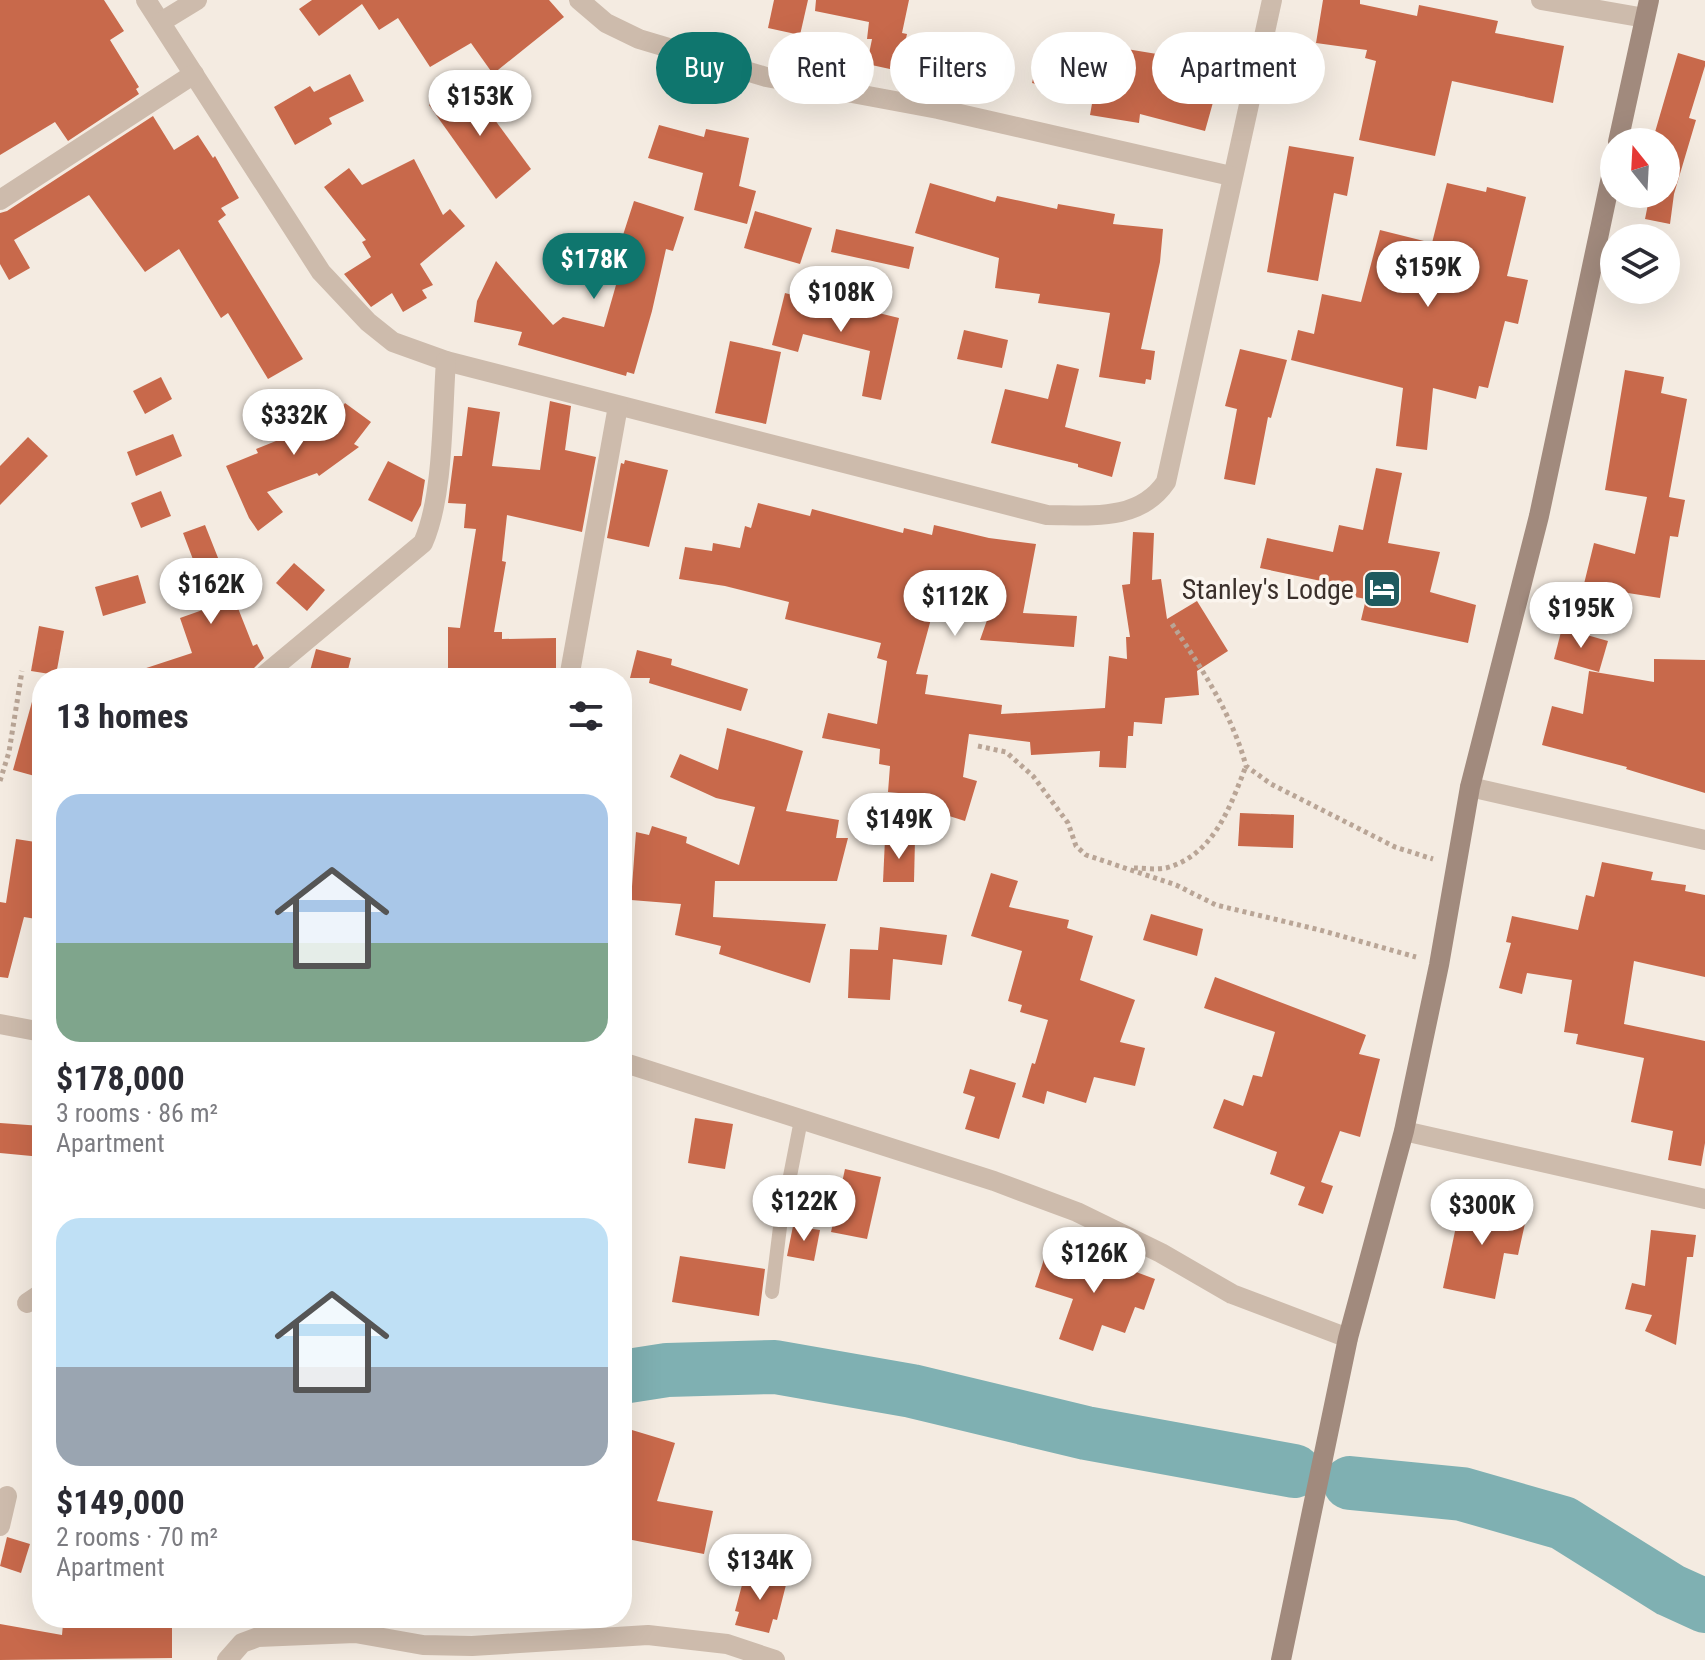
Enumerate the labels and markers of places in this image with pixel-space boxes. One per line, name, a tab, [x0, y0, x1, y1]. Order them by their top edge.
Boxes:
pin: $153K	[424, 70, 536, 138]
pin: $178K	[538, 233, 650, 301]
pin: $159K	[1372, 241, 1484, 309]
pin: $108K	[785, 266, 897, 334]
pin: $332K	[238, 389, 350, 457]
pin: $162K	[155, 558, 267, 626]
hotel icon: Stanley's Lodge	[1361, 568, 1403, 610]
pin: $112K	[899, 570, 1011, 638]
place label: Stanley's Lodge	[1182, 573, 1354, 606]
pin: $195K	[1525, 582, 1637, 650]
pin: $149K	[843, 793, 955, 861]
pin: $122K	[748, 1175, 860, 1243]
pin: $300K	[1426, 1179, 1538, 1247]
pin: $126K	[1038, 1227, 1150, 1295]
pin: $134K	[704, 1534, 816, 1602]

